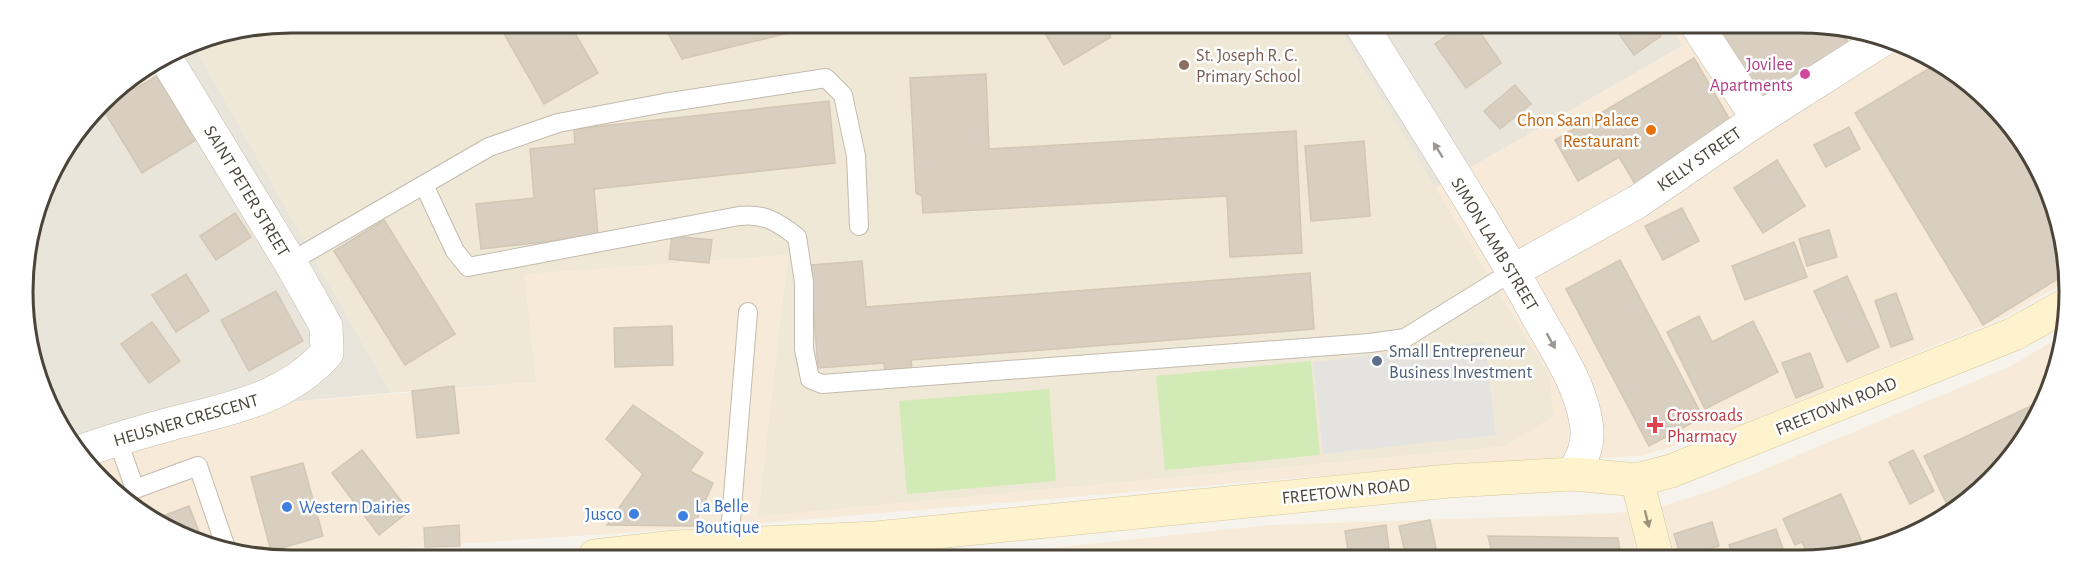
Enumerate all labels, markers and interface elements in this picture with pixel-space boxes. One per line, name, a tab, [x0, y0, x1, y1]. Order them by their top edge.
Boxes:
place label: St. Joseph R. C. Primary School	[1196, 47, 1301, 86]
place label: Jovilee Apartments	[1710, 56, 1793, 95]
marker: St. Joseph R. C. Primary School	[1177, 58, 1191, 72]
marker: Jovilee Apartments	[1798, 67, 1812, 81]
place label: Chon Saan Palace Restaurant	[1517, 112, 1639, 151]
street label: SAINT PETER STREET	[200, 123, 292, 260]
marker: Chon Saan Palace Restaurant	[1644, 123, 1658, 137]
street label: KELLY STREET	[1654, 124, 1745, 195]
one-way arrow	[1433, 142, 1444, 158]
street label: SIMON LAMB STREET	[1447, 175, 1541, 315]
one-way arrow	[1546, 333, 1556, 350]
place label: Small Entrepreneur Business Investment	[1389, 343, 1532, 382]
marker: Small Entrepreneur Business Investment	[1370, 354, 1384, 368]
street label: FREETOWN ROAD	[1773, 374, 1899, 439]
street label: HEUSNER CRESCENT	[112, 392, 261, 450]
place label: Crossroads Pharmacy	[1667, 407, 1743, 446]
marker: Crossroads Pharmacy	[1648, 418, 1662, 432]
street label: FREETOWN ROAD	[1281, 476, 1411, 508]
place label: La Belle Boutique	[695, 498, 759, 537]
place label: Western Dairies	[299, 499, 411, 517]
marker: Western Dairies	[280, 500, 294, 514]
place label: Jusco	[585, 506, 622, 524]
marker: Jusco	[627, 507, 641, 521]
marker: La Belle Boutique	[676, 509, 690, 523]
one-way arrow	[1643, 510, 1653, 528]

